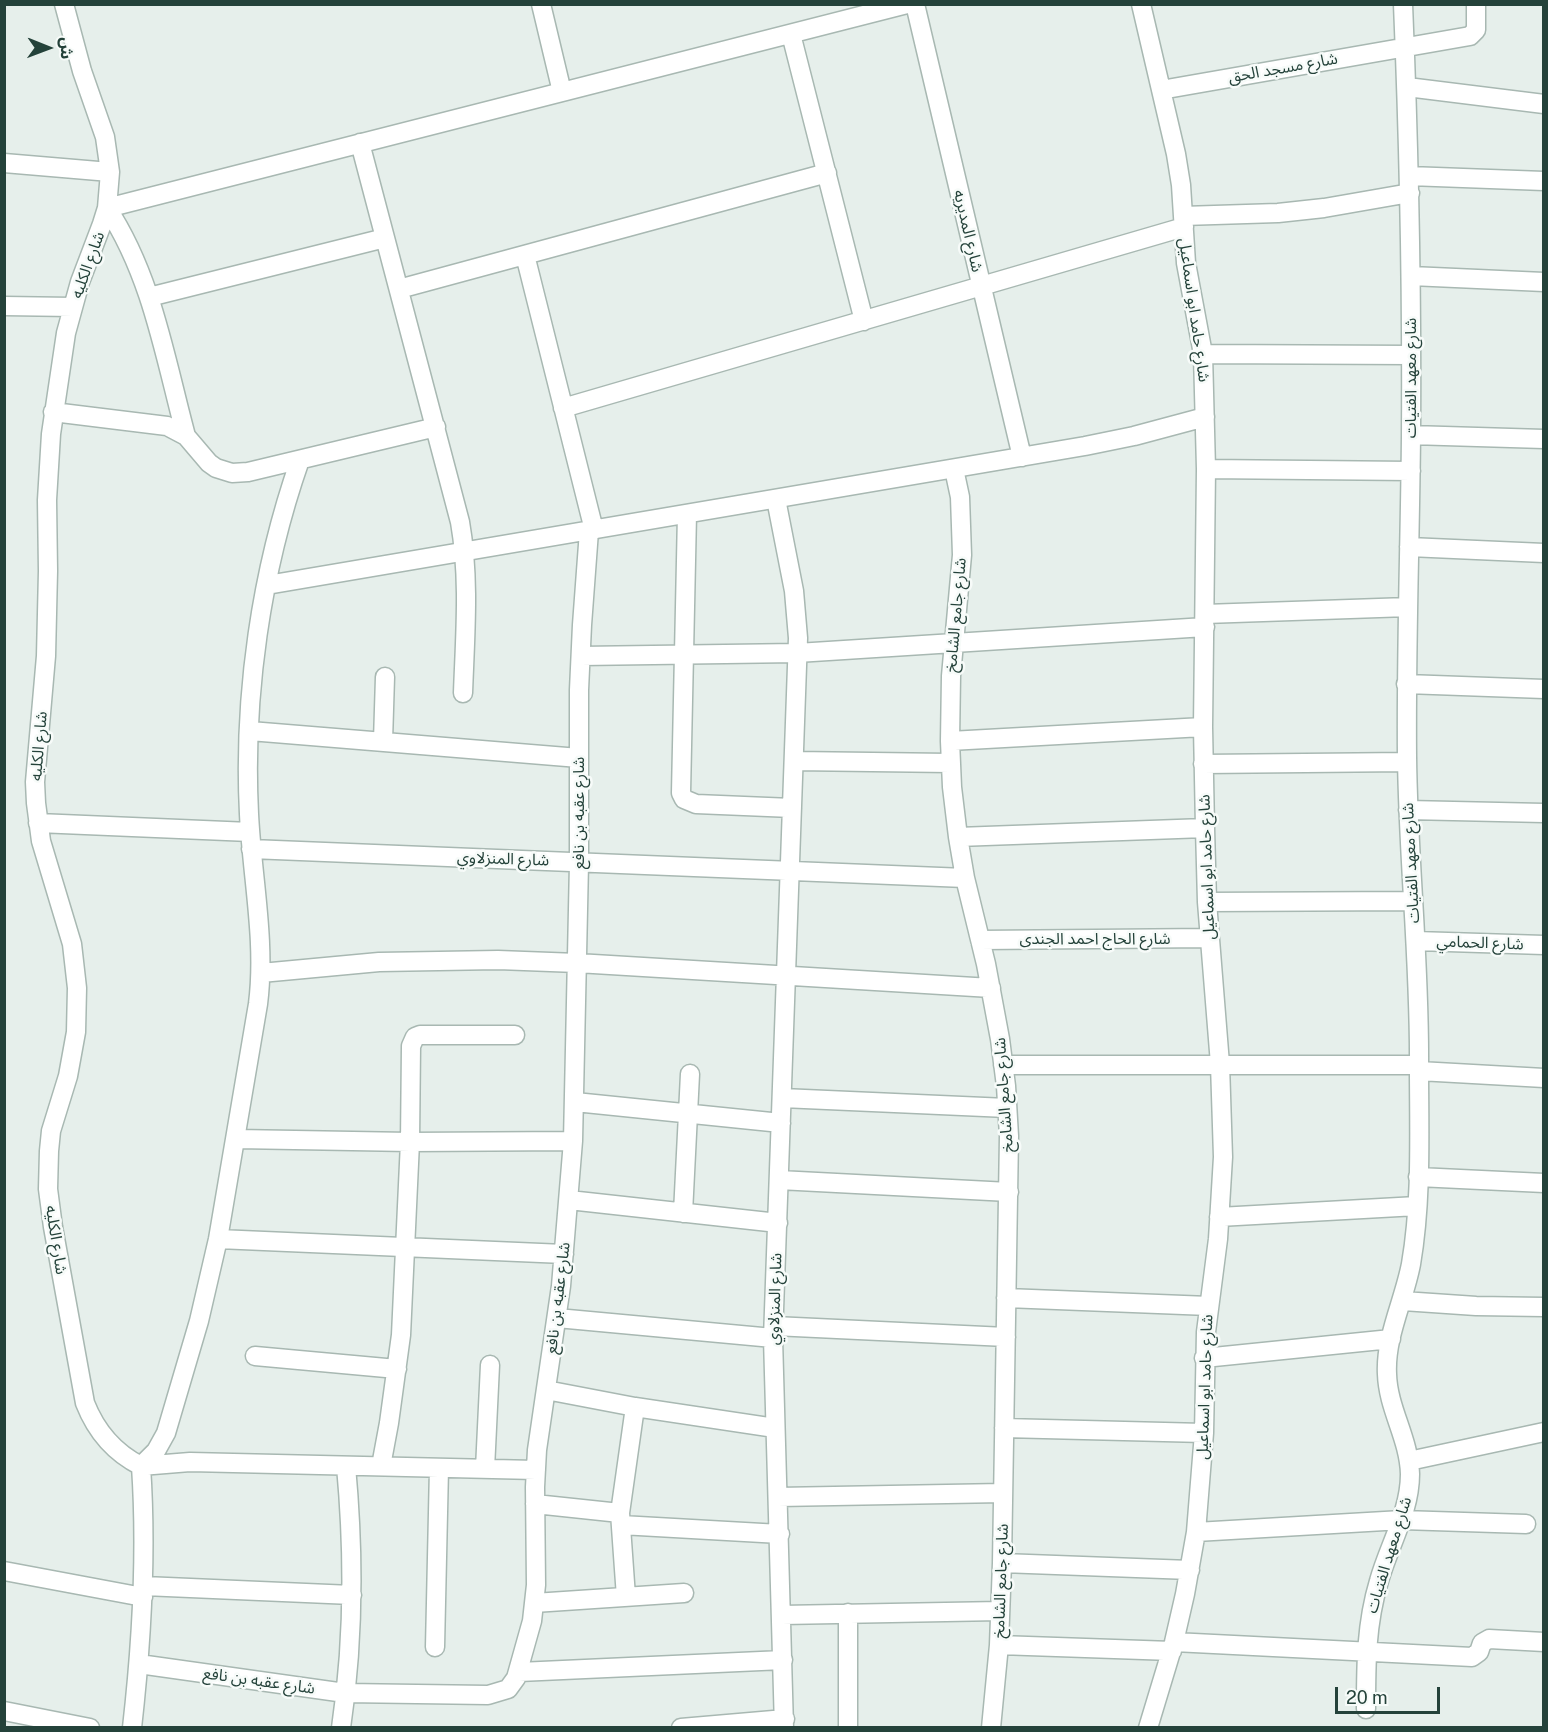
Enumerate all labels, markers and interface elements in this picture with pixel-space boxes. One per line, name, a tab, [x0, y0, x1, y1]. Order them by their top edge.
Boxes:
north arrow	[18, 18, 78, 78]
text: ش	[57, 37, 76, 59]
street label: شارع مسجد الحق	[1227, 49, 1339, 87]
street label: شارع المديريه	[949, 188, 987, 274]
street label: شارع الكليه	[67, 229, 109, 301]
street label: شارع حامد ابو اسماعيل	[1174, 237, 1214, 383]
street label: شارع معهد الفتيات	[1401, 318, 1421, 438]
street label: شارع جامع الشامخ	[941, 557, 971, 673]
street label: شارع الكليه	[26, 710, 52, 782]
street label: شارع عقبه بن نافع	[569, 757, 589, 869]
street label: شارع حامد ابو اسماعيل	[1195, 794, 1219, 940]
street label: شارع معهد الفتيات	[1398, 802, 1424, 924]
street label: شارع المنزلاوي	[457, 848, 549, 870]
street label: شارع الحاج احمد الجندى	[1019, 929, 1171, 949]
street label: شارع الحمامي	[1436, 932, 1524, 954]
street label: شارع جامع الشامخ	[990, 1037, 1018, 1153]
street label: شارع الكليه	[41, 1204, 71, 1276]
street label: شارع عقبه بن نافع	[542, 1241, 574, 1355]
street label: شارع المنزلاوي	[764, 1253, 786, 1345]
street label: شارع حامد ابو اسماعيل	[1193, 1314, 1217, 1460]
street label: شارع معهد الفتيات	[1362, 1494, 1416, 1616]
street label: شارع جامع الشامخ	[989, 1523, 1013, 1639]
street label: شارع عقبه بن نافع	[202, 1664, 316, 1698]
scale bar	[1338, 1675, 1443, 1713]
text: 20 m	[1346, 1687, 1388, 1708]

